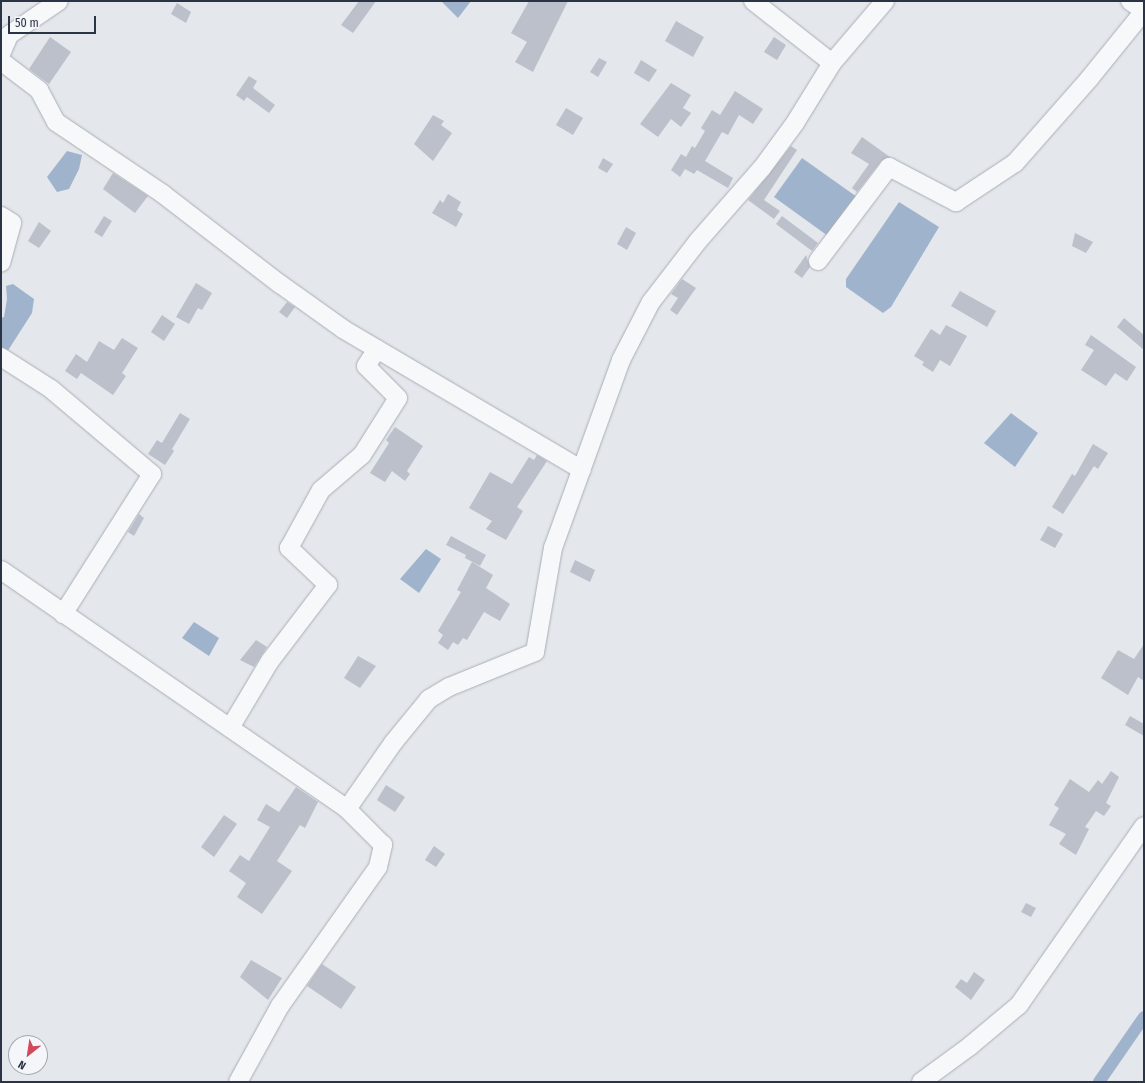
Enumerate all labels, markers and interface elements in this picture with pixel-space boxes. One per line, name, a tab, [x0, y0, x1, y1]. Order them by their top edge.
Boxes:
scale bar	[10, 8, 98, 34]
text: 50 m	[15, 16, 39, 30]
north arrow	[8, 1035, 48, 1075]
text: N	[16, 1058, 28, 1072]

